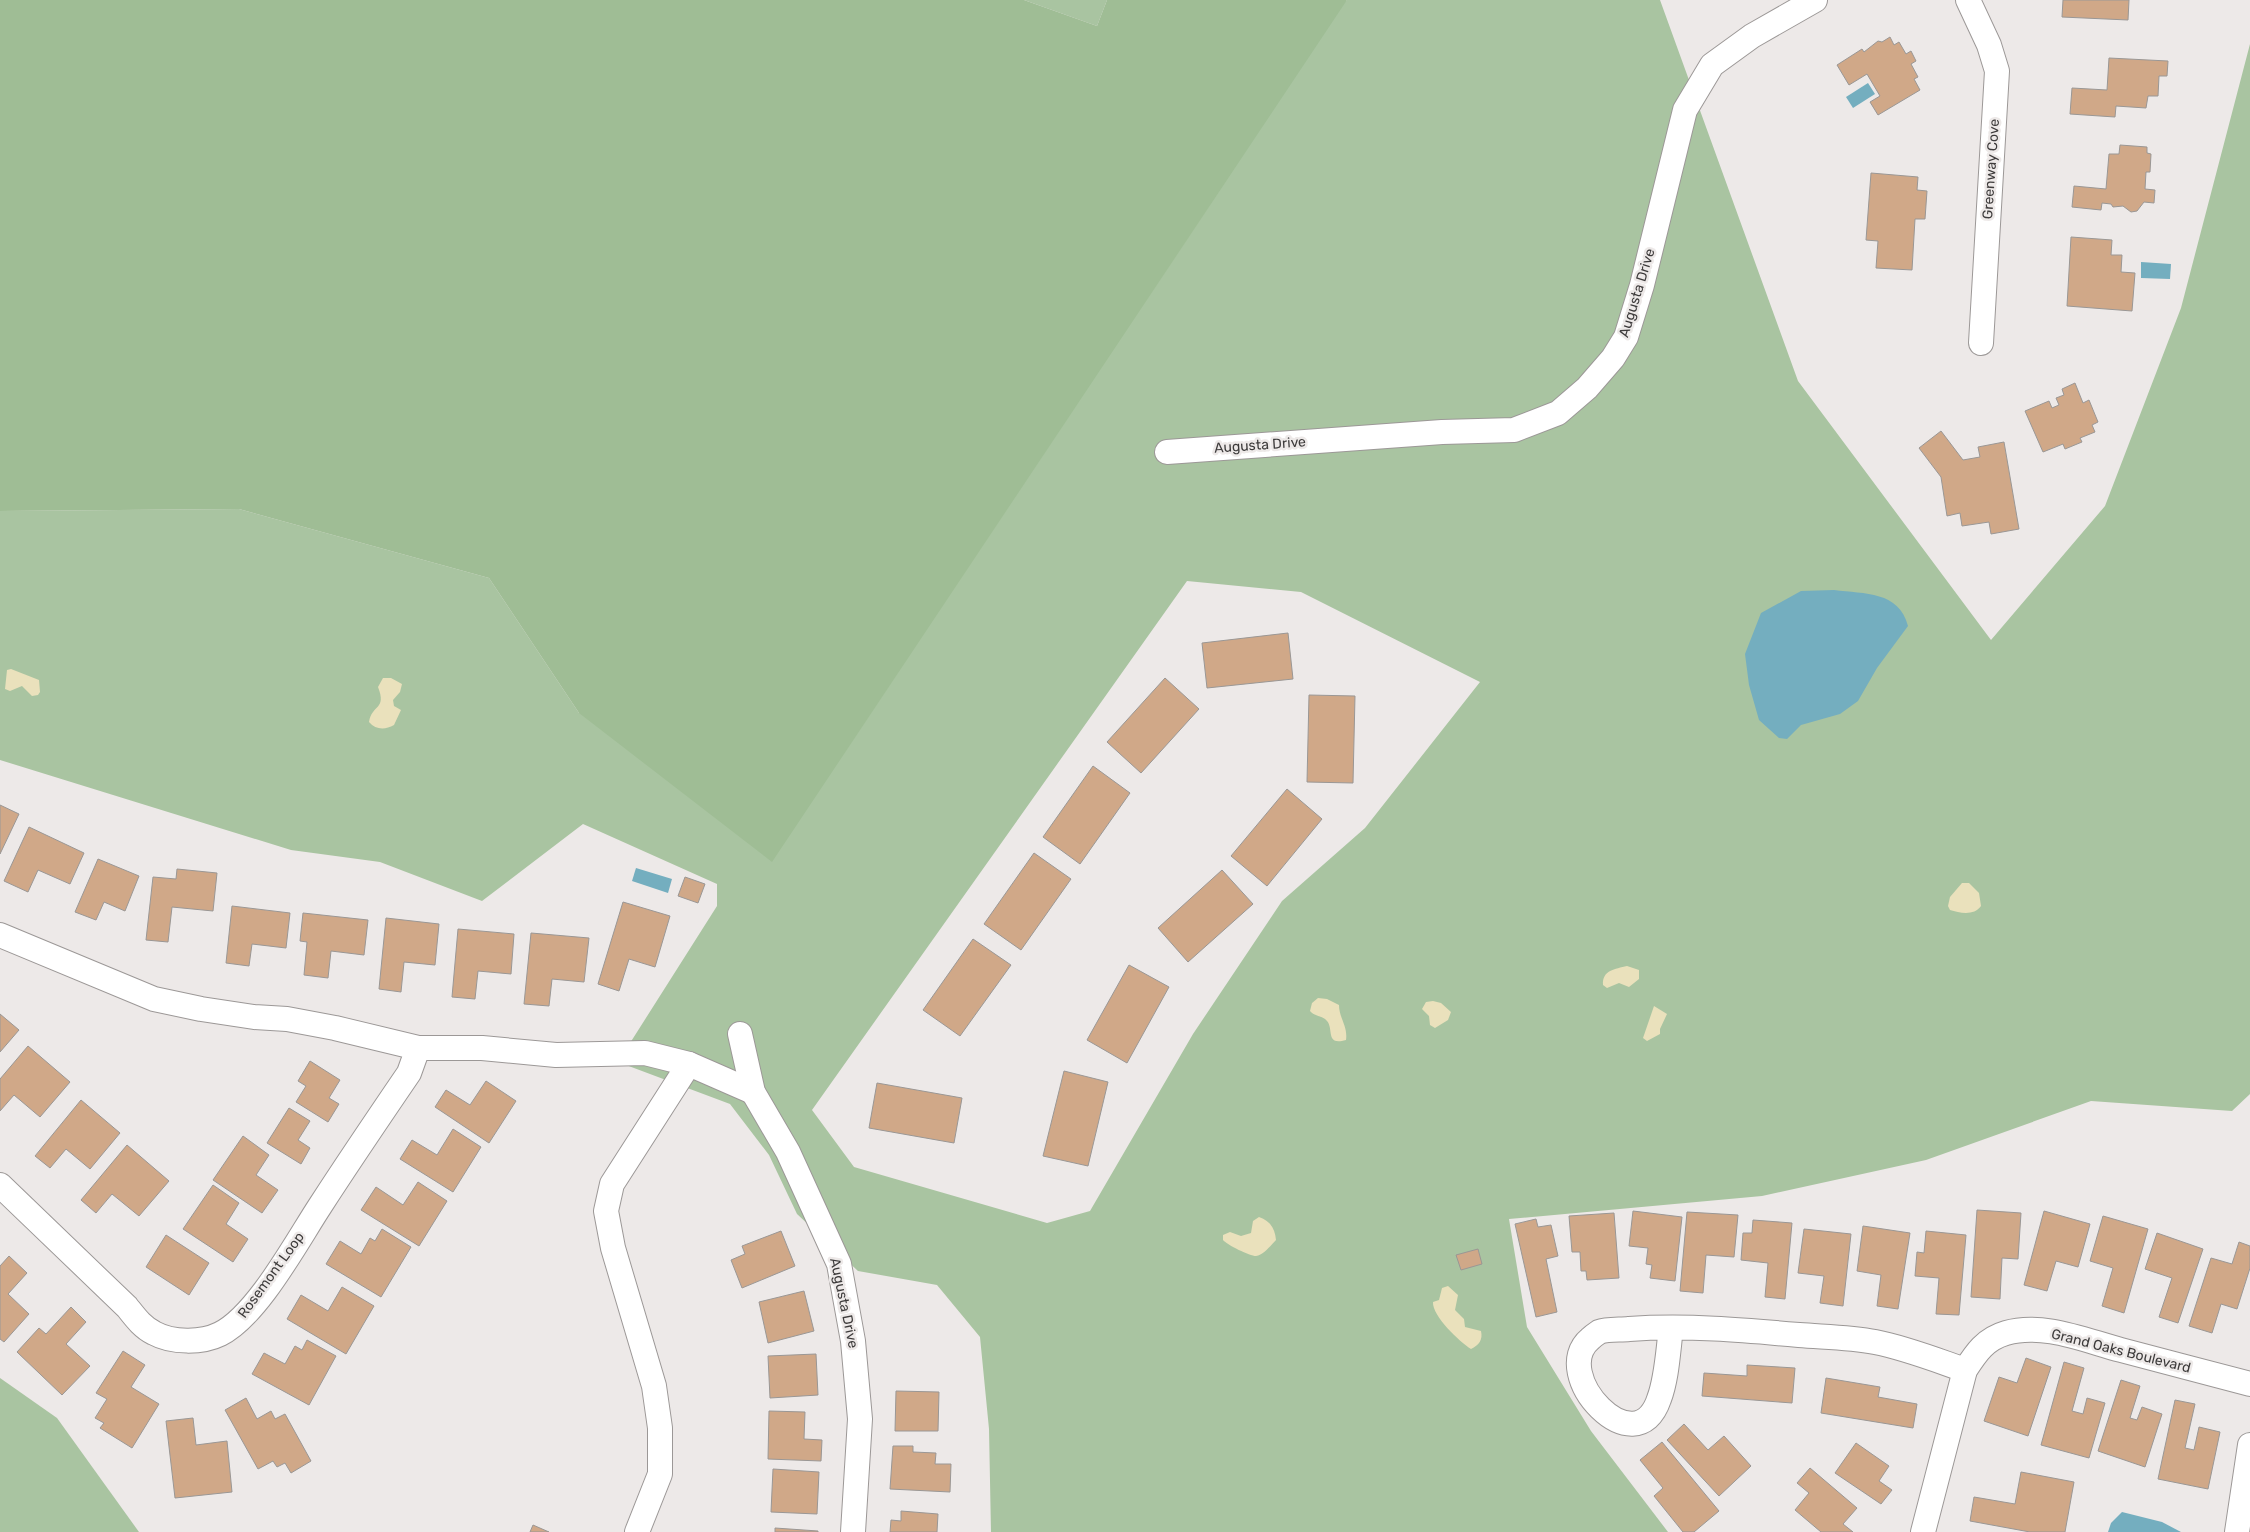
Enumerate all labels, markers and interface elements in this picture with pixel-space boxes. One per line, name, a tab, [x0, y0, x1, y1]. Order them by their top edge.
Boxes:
street label: Greenway Cove	[1979, 118, 2003, 220]
street label: Augusta Drive	[1615, 246, 1659, 339]
street label: Augusta Drive	[1214, 433, 1307, 457]
street label: Rosemont Loop	[234, 1229, 308, 1321]
street label: Augusta Drive	[826, 1256, 862, 1350]
street label: Grand Oaks Boulevard	[2050, 1325, 2192, 1377]

